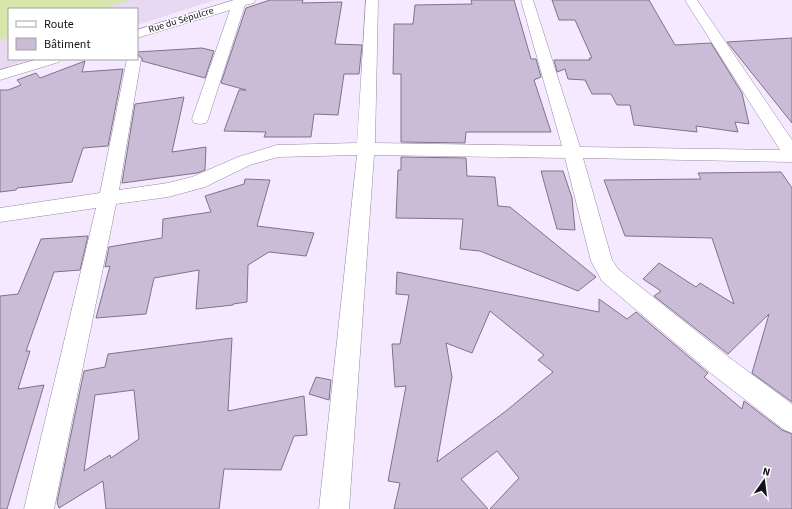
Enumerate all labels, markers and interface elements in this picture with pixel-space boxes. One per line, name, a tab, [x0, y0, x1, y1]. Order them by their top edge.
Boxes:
street label: Rue du Sépulcre	[147, 3, 216, 37]
legend	[8, 8, 138, 60]
text: Route	[44, 16, 74, 33]
text: Bâtiment	[44, 36, 90, 53]
north arrow	[744, 461, 784, 501]
text: N	[761, 464, 772, 480]

